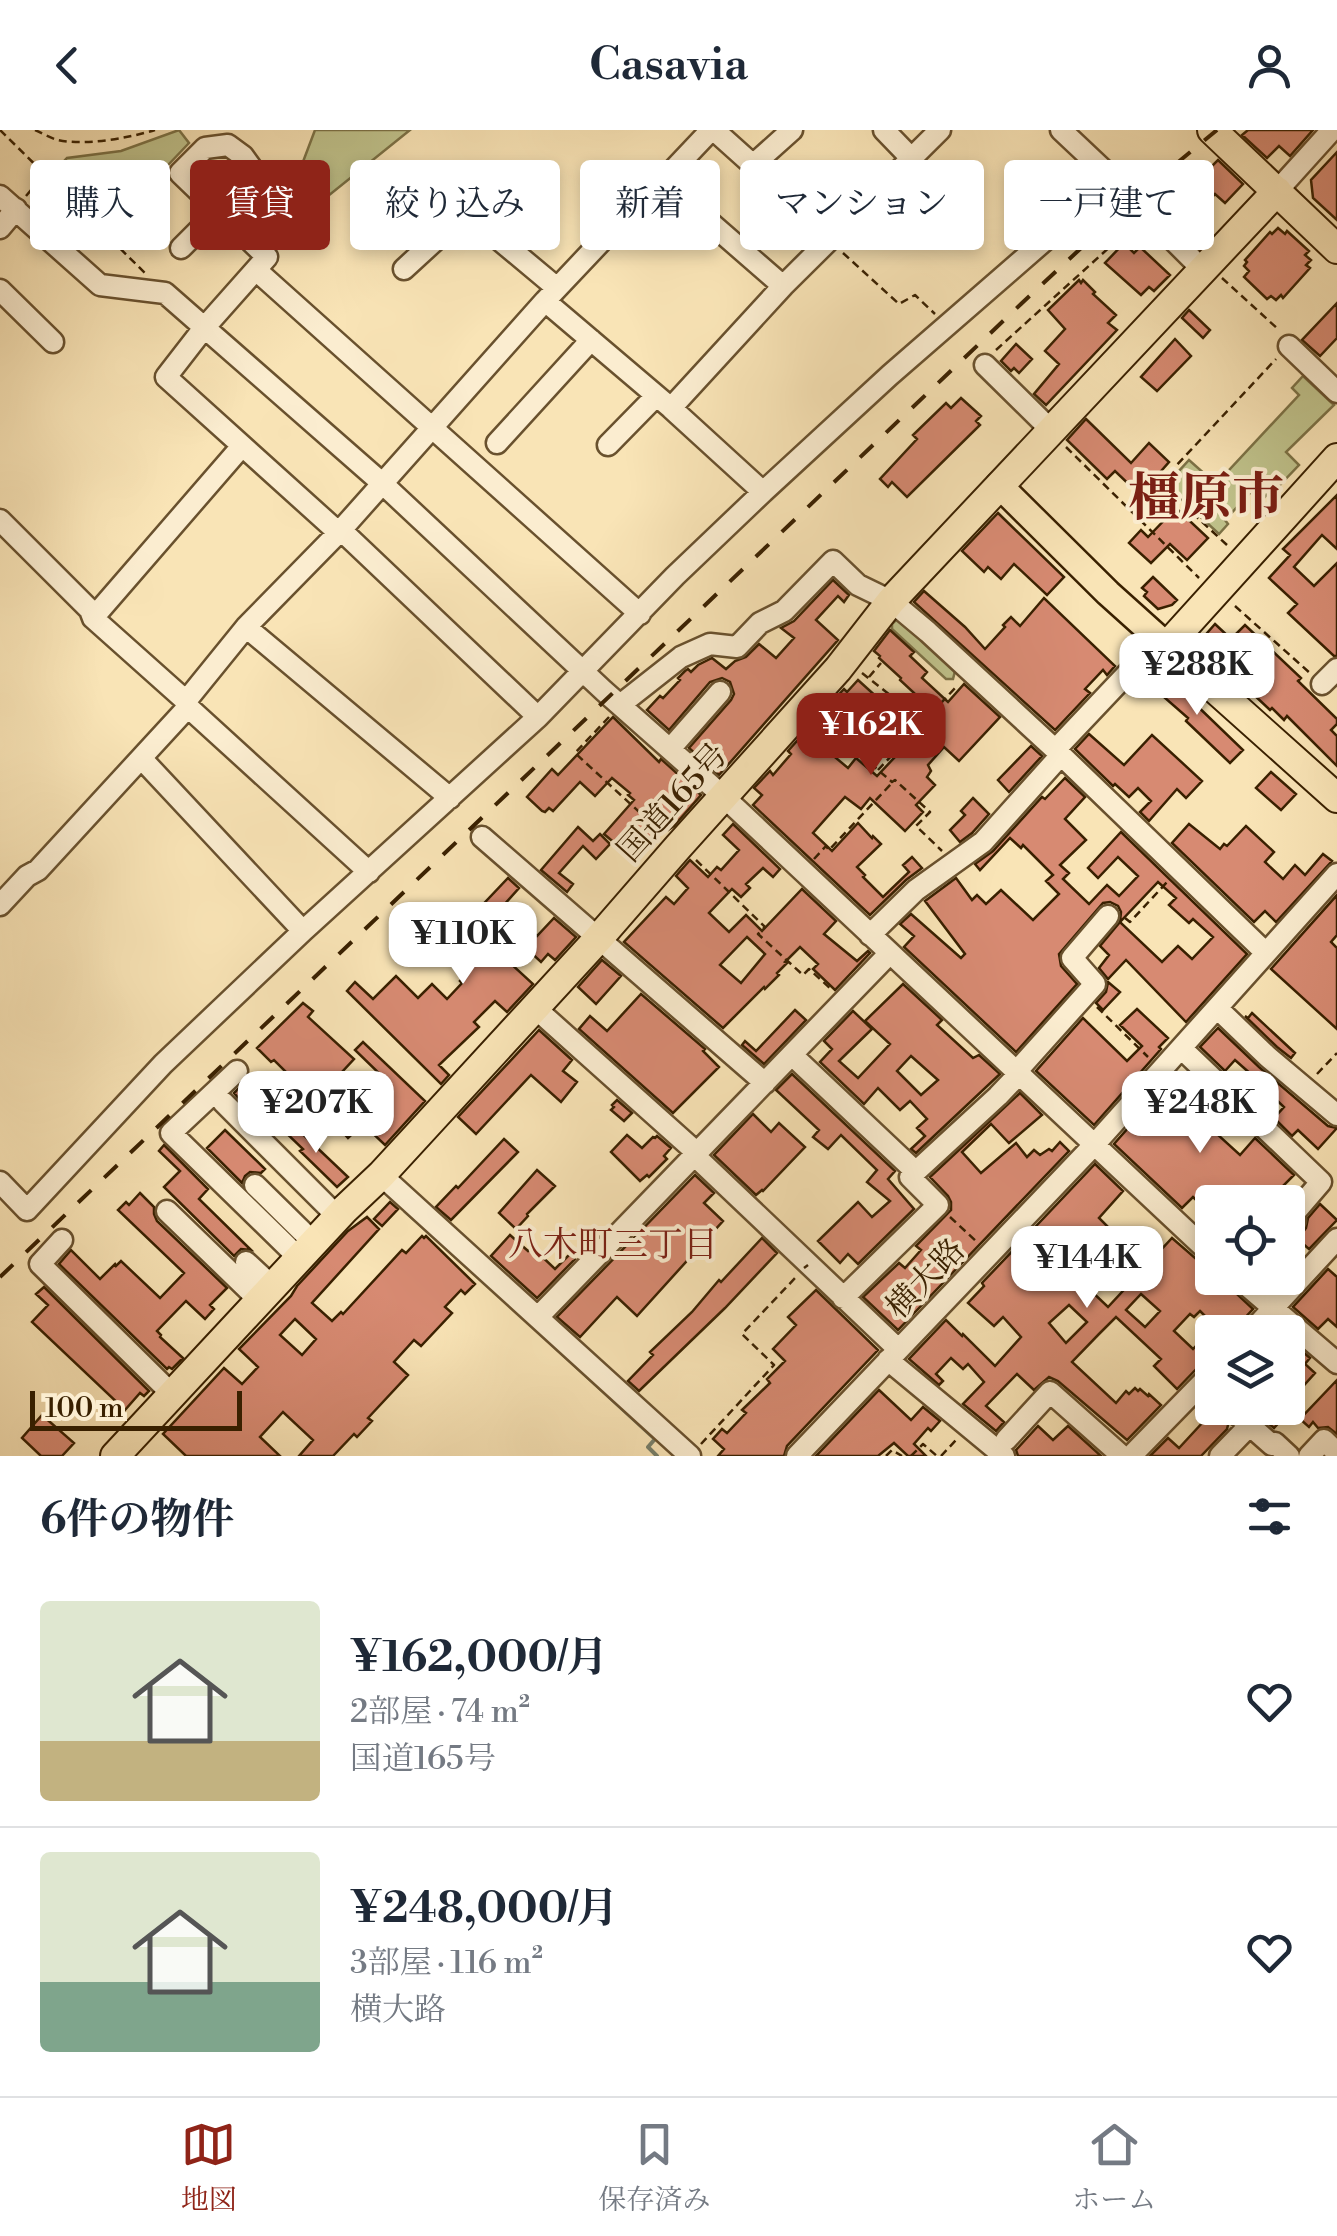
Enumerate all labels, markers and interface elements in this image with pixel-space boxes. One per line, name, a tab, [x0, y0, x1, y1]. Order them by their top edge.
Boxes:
text: Casavia	[589, 37, 748, 94]
icon: back	[40, 38, 95, 93]
icon: person	[1242, 38, 1297, 93]
chip: 購入	[30, 160, 170, 250]
chip: 賃貸	[190, 160, 330, 250]
chip: 絞り込み	[350, 160, 560, 250]
chip: 新着	[580, 160, 720, 250]
chip: マンション	[740, 160, 984, 250]
chip: 一戸建て	[1004, 160, 1214, 250]
district label: 橿原市	[1128, 467, 1284, 532]
pin: ¥288K	[1127, 633, 1267, 718]
text: ¥288K	[1141, 645, 1253, 685]
pin: ¥162K	[801, 693, 941, 778]
text: ¥162K	[819, 705, 923, 745]
street label: 国道165号	[609, 735, 736, 870]
pin: ¥110K	[393, 902, 533, 987]
text: ¥110K	[411, 914, 515, 954]
pin: ¥207K	[246, 1071, 386, 1156]
pin: ¥248K	[1130, 1071, 1270, 1156]
text: ¥207K	[260, 1083, 372, 1123]
text: ¥248K	[1144, 1083, 1256, 1123]
map controls	[1195, 1185, 1305, 1425]
button: locate	[1195, 1185, 1305, 1295]
district label: 八木町三丁目	[508, 1224, 718, 1267]
pin: ¥144K	[1017, 1226, 1157, 1311]
street label: 横大路	[878, 1230, 973, 1327]
text: ¥144K	[1033, 1238, 1141, 1278]
button: layers	[1195, 1315, 1305, 1425]
scale bar	[30, 1386, 242, 1430]
text: 100 m	[45, 1391, 124, 1426]
icon: filters	[1242, 1489, 1297, 1544]
text: 6件の物件	[40, 1494, 234, 1547]
text: ¥162,000/月	[350, 1632, 608, 1685]
icon: home	[120, 1641, 240, 1761]
icon: heart	[1242, 1674, 1297, 1729]
text: 2部屋 · 74 m²	[350, 1692, 530, 1732]
text: 国道165号	[350, 1739, 496, 1779]
text: ¥248,000/月	[350, 1883, 618, 1936]
icon: home	[120, 1892, 240, 2012]
icon: heart	[1242, 1925, 1297, 1980]
text: 3部屋 · 116 m²	[350, 1943, 543, 1983]
text: 横大路	[350, 1990, 446, 2030]
tab: 地図	[181, 2117, 237, 2218]
tab: 保存済み	[598, 2117, 710, 2218]
tab: ホーム	[1072, 2117, 1156, 2218]

